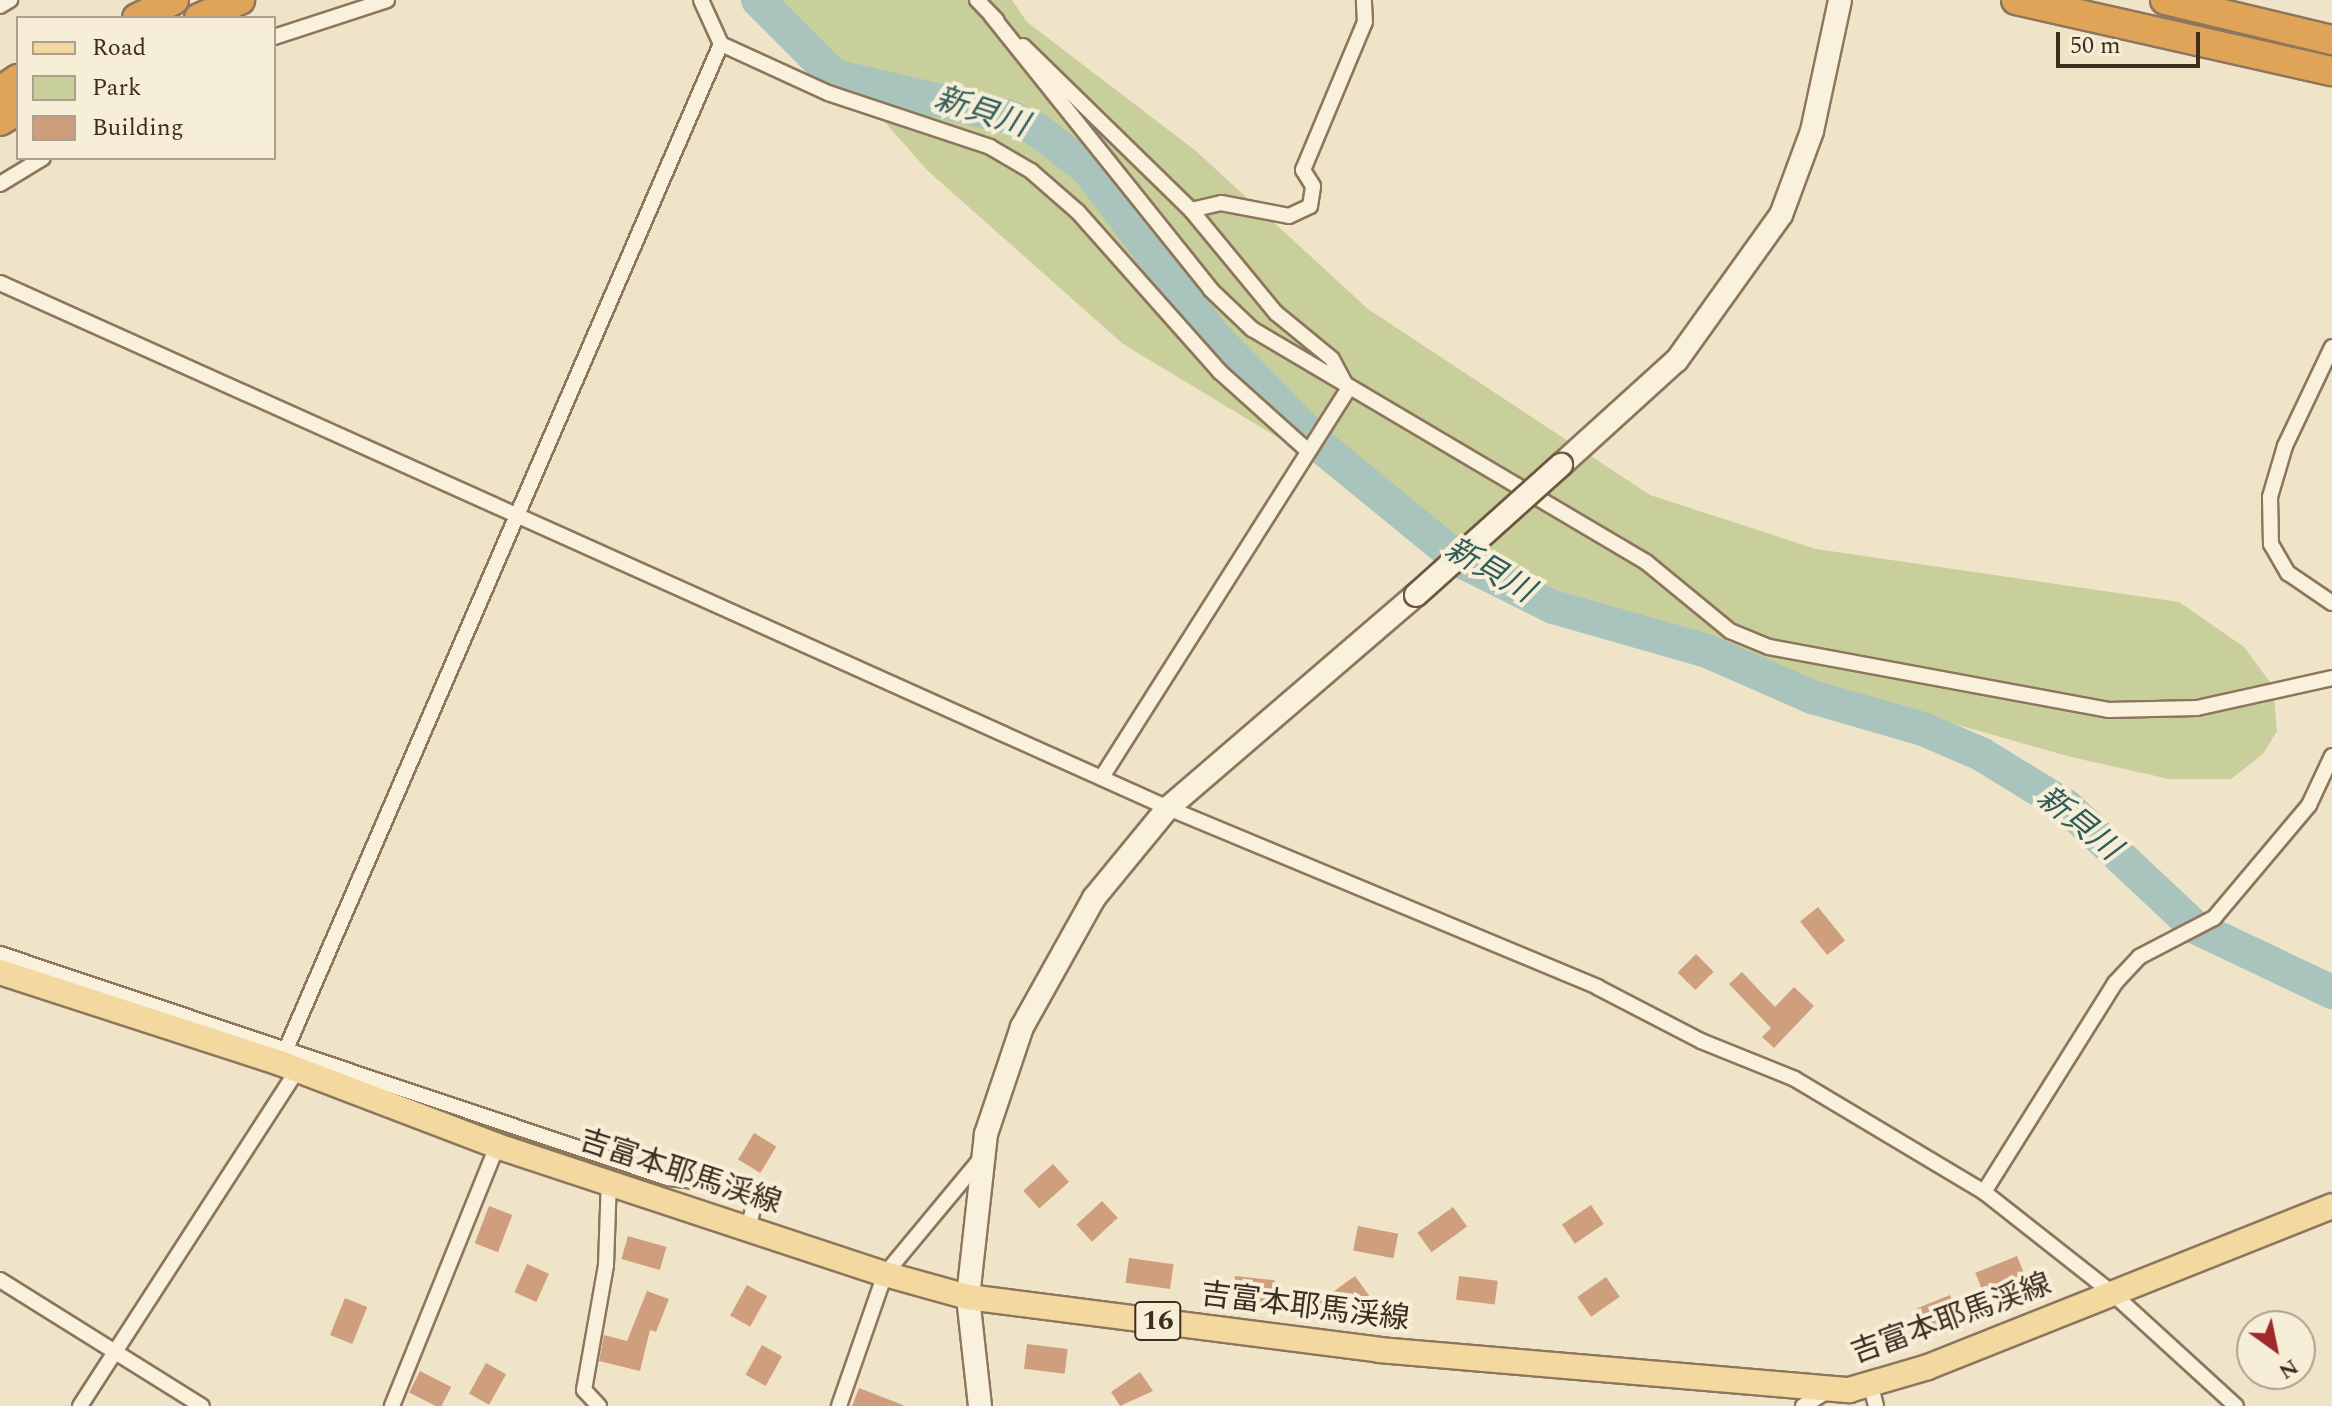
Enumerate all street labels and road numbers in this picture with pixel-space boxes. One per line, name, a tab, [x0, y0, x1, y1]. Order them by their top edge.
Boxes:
street label: 吉富本耶馬渓線	[575, 1122, 785, 1222]
street label: 吉富本耶馬渓線	[1846, 1266, 2056, 1372]
street label: 吉富本耶馬渓線	[1199, 1276, 1411, 1338]
road number: 16	[1134, 1297, 1182, 1345]

